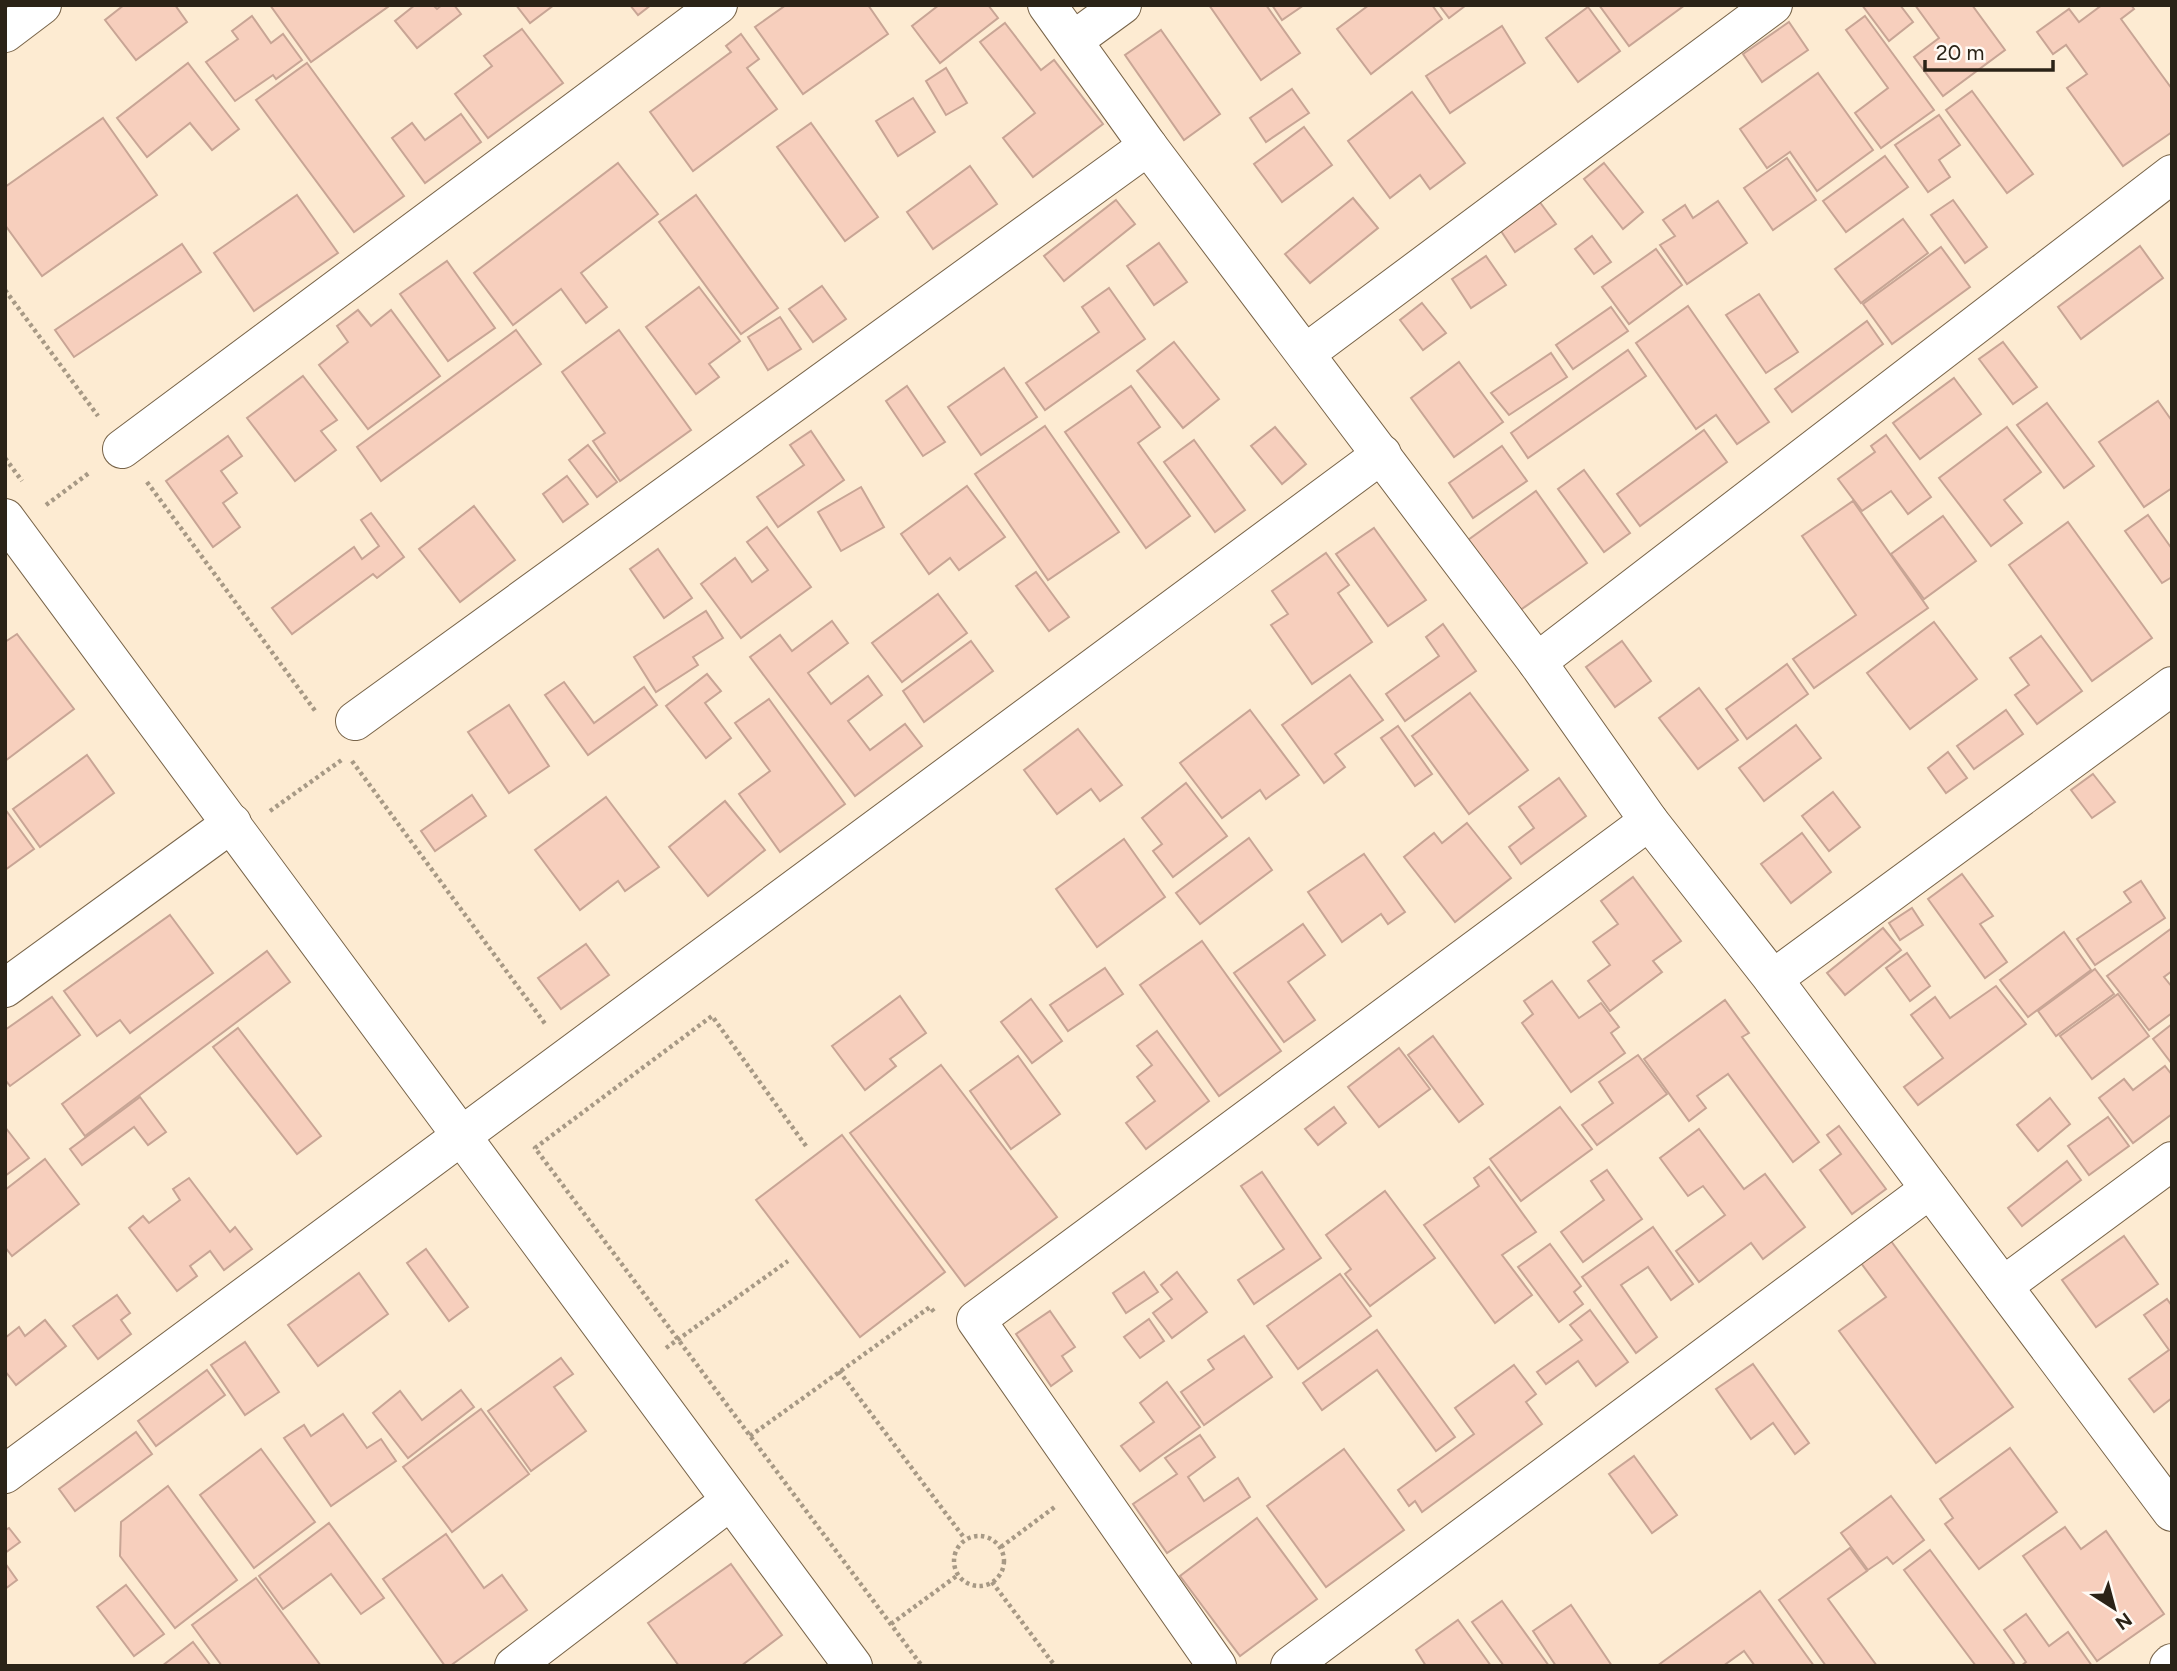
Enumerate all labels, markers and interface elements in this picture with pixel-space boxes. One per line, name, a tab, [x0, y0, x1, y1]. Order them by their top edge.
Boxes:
scale bar	[1925, 28, 2053, 72]
text: 20 m	[1936, 40, 1984, 65]
north arrow	[2079, 1573, 2149, 1643]
text: N	[2111, 1608, 2136, 1635]

